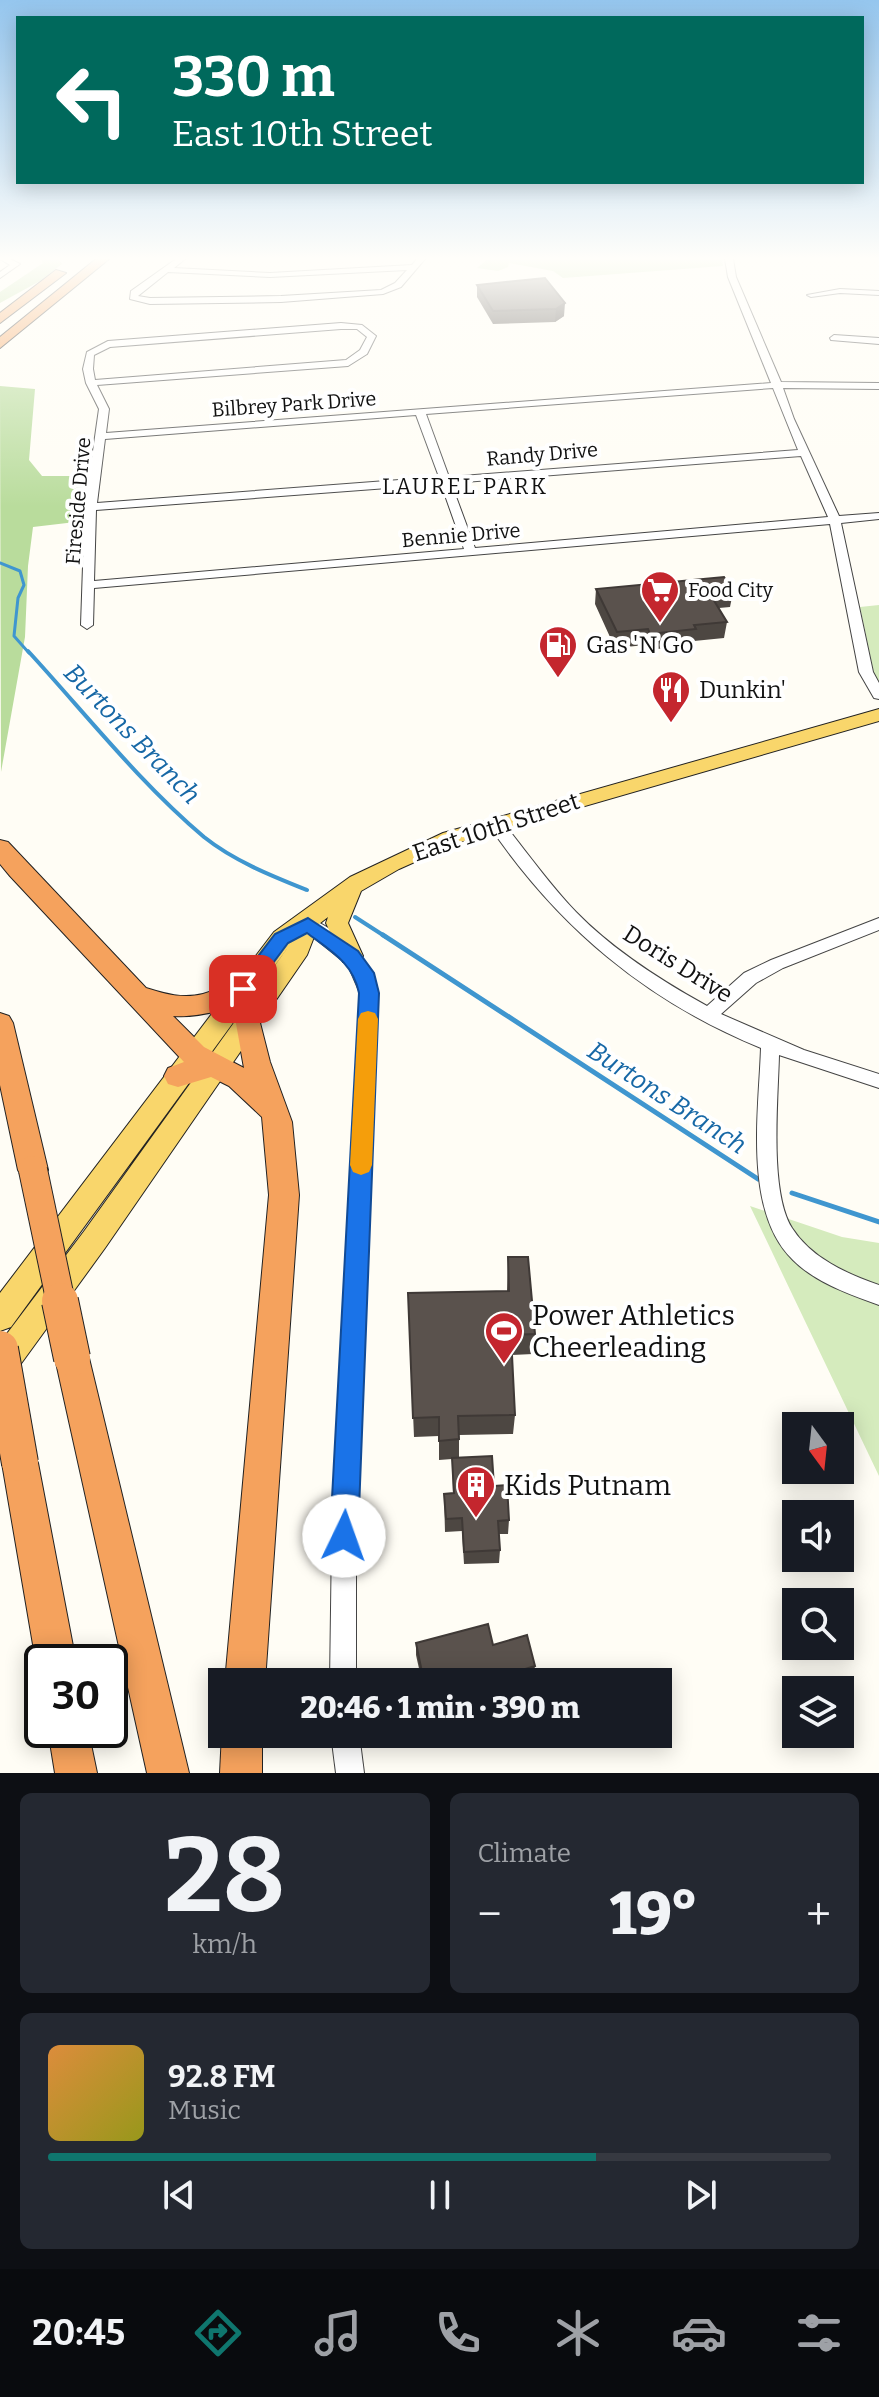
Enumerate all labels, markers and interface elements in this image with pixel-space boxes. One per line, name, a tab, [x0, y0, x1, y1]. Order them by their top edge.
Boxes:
text: 330 m	[172, 44, 335, 111]
icon: left	[40, 48, 144, 152]
text: East 10th Street	[172, 112, 432, 156]
street label: Bilbrey Park Drive	[211, 386, 377, 422]
street label: Fireside Drive	[60, 436, 96, 566]
street label: Randy Drive	[485, 437, 599, 471]
district label: LAUREL PARK	[382, 473, 548, 500]
street label: Bennie Drive	[401, 518, 521, 552]
supermarket icon: Food City	[639, 569, 681, 624]
place label: Food City	[688, 578, 773, 602]
fuel station icon: Gas 'N Go	[537, 624, 579, 679]
place label: Gas 'N Go	[586, 631, 694, 659]
water label: Burtons Branch	[57, 657, 207, 811]
restaurant icon: Dunkin'	[650, 669, 692, 724]
place label: Dunkin'	[699, 676, 786, 704]
street label: East 10th Street	[409, 787, 583, 867]
street label: Doris Drive	[618, 919, 738, 1009]
pin	[209, 955, 277, 1023]
icon: arrive	[221, 967, 265, 1011]
water label: Burtons Branch	[582, 1035, 752, 1161]
place label: Power Athletics Cheerleading	[532, 1299, 735, 1364]
sports icon: Power Athletics Cheerleading	[483, 1310, 525, 1365]
north arrow	[782, 1412, 854, 1484]
map controls	[782, 1412, 854, 1748]
building icon: Kids Putnam	[455, 1464, 497, 1519]
place label: Kids Putnam	[504, 1469, 671, 1502]
position arrow	[302, 1494, 386, 1578]
button: sound	[782, 1500, 854, 1572]
button: search	[782, 1588, 854, 1660]
speed limit sign: 30	[24, 1644, 128, 1748]
button: layers	[782, 1676, 854, 1748]
text: 20:46 · 1 min · 390 m	[301, 1690, 579, 1726]
text: 28	[164, 1814, 285, 1939]
text: Climate	[478, 1838, 571, 1869]
text: 19°	[610, 1878, 698, 1950]
text: −	[478, 1888, 502, 1941]
text: +	[806, 1888, 831, 1941]
text: km/h	[193, 1929, 257, 1960]
text: 92.8 FM	[168, 2059, 276, 2095]
text: Music	[168, 2095, 241, 2126]
icon: previous	[157, 2173, 201, 2217]
icon: pause	[418, 2173, 462, 2217]
icon: next	[679, 2173, 723, 2217]
icon: directions	[190, 2305, 246, 2361]
icon: music	[310, 2305, 366, 2361]
icon: phone	[430, 2305, 486, 2361]
icon: climate	[550, 2305, 606, 2361]
icon: car	[671, 2305, 727, 2361]
icon: filters	[791, 2305, 847, 2361]
text: 20:45	[32, 2311, 125, 2355]

